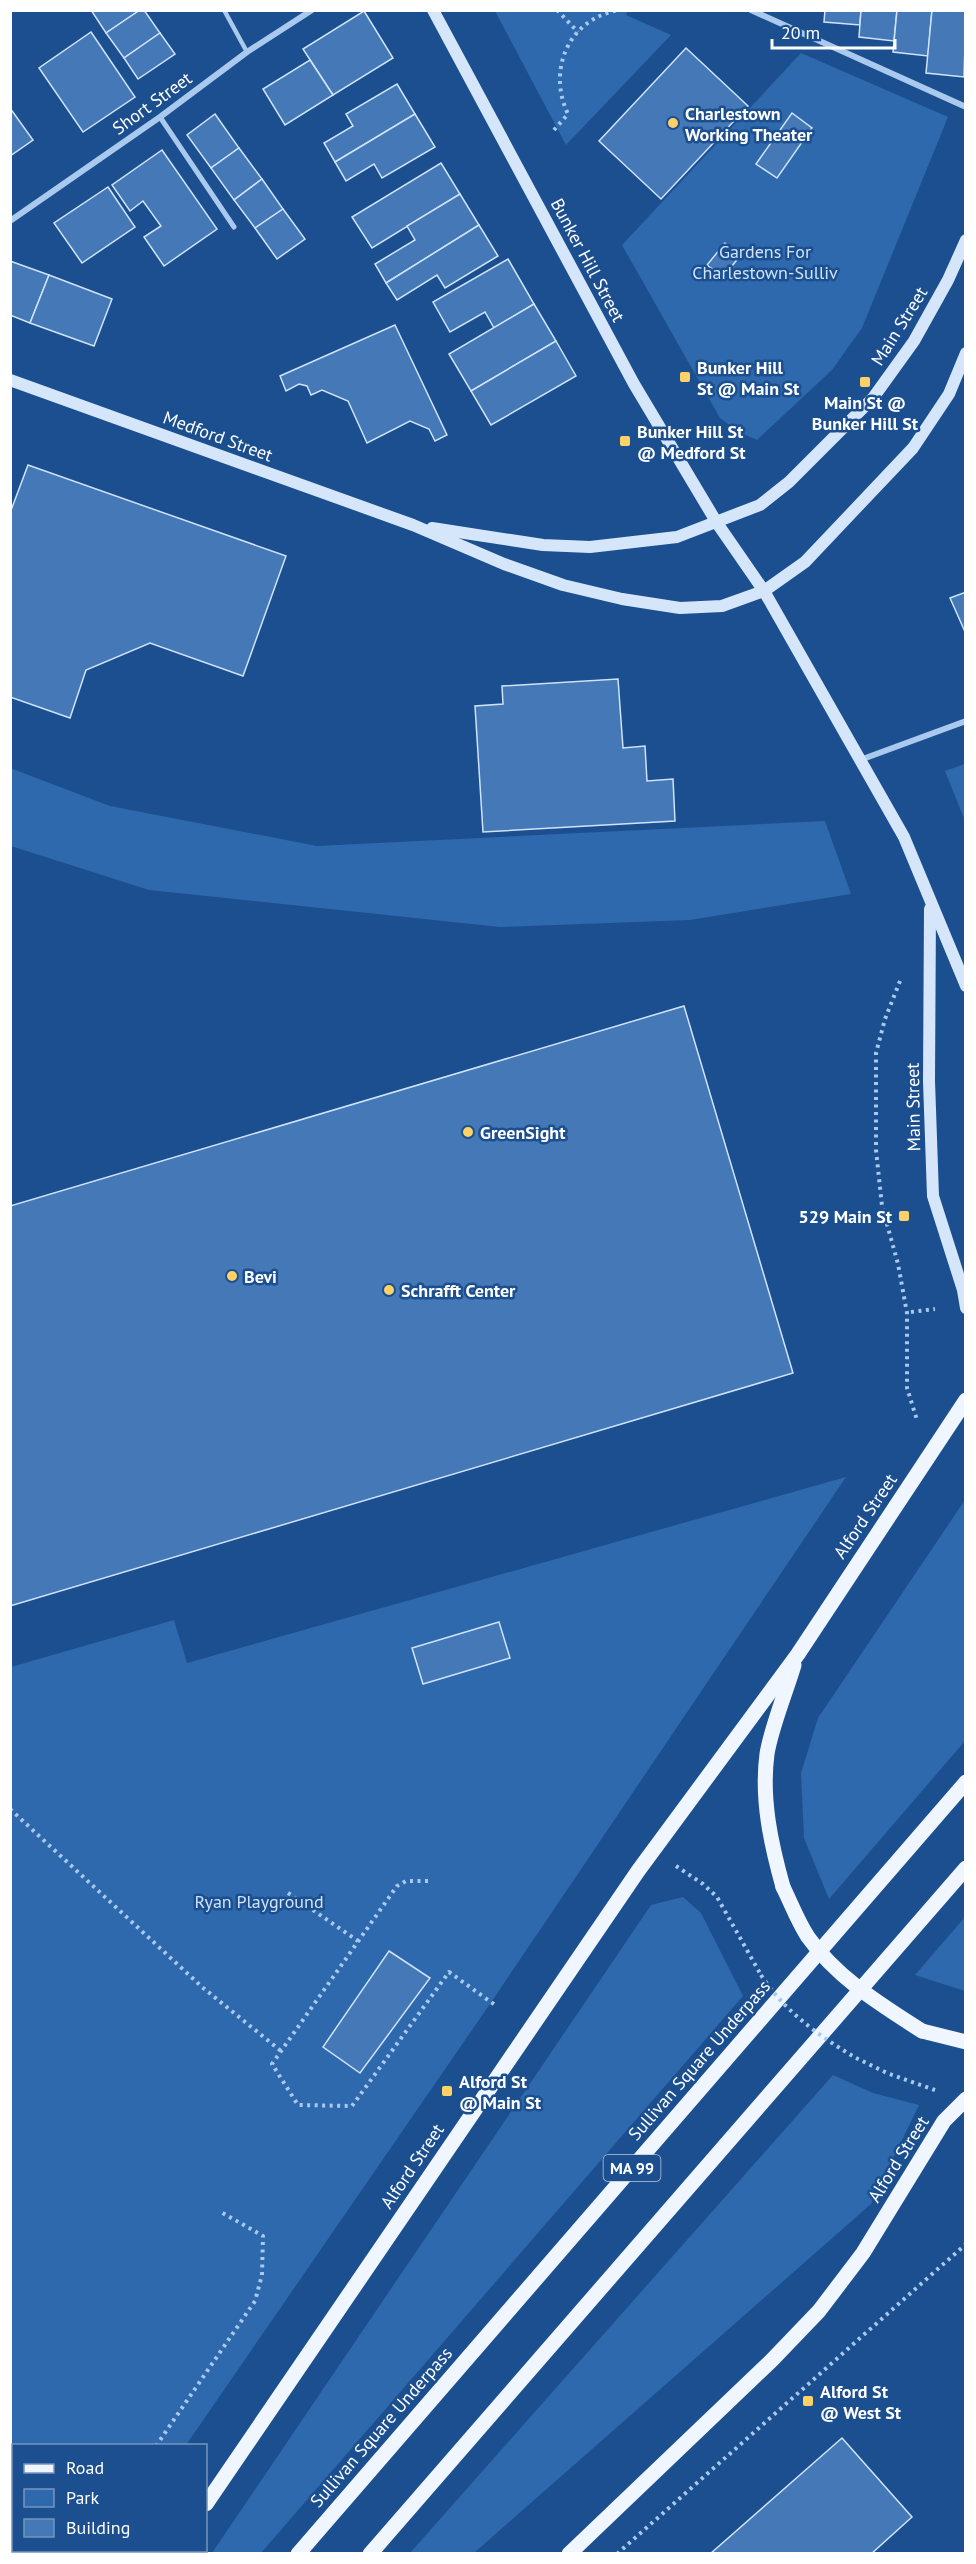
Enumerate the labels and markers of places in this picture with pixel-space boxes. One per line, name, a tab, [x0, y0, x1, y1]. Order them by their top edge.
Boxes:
place label: Charlestown Working Theater	[685, 102, 813, 146]
marker: Charlestown Working Theater	[666, 116, 680, 130]
place label: Bunker Hill St @ Main St	[697, 356, 800, 400]
marker: Bunker Hill St @ Main St	[678, 370, 692, 384]
marker: Main St @ Bunker Hill St	[858, 375, 872, 389]
place label: Main St @ Bunker Hill St	[812, 391, 919, 435]
place label: Bunker Hill St @ Medford St	[637, 420, 746, 464]
marker: Bunker Hill St @ Medford St	[618, 434, 632, 448]
place label: GreenSight	[480, 1121, 566, 1144]
marker: GreenSight	[461, 1125, 475, 1139]
place label: 529 Main St	[798, 1205, 893, 1228]
marker: 529 Main St	[897, 1209, 911, 1223]
place label: Bevi	[244, 1265, 277, 1288]
marker: Bevi	[225, 1269, 239, 1283]
place label: Schrafft Center	[401, 1279, 516, 1302]
marker: Schrafft Center	[382, 1283, 396, 1297]
place label: Alford St @ Main St	[459, 2070, 542, 2114]
marker: Alford St @ Main St	[440, 2084, 454, 2098]
place label: Alford St @ West St	[820, 2380, 902, 2424]
marker: Alford St @ West St	[801, 2394, 815, 2408]

